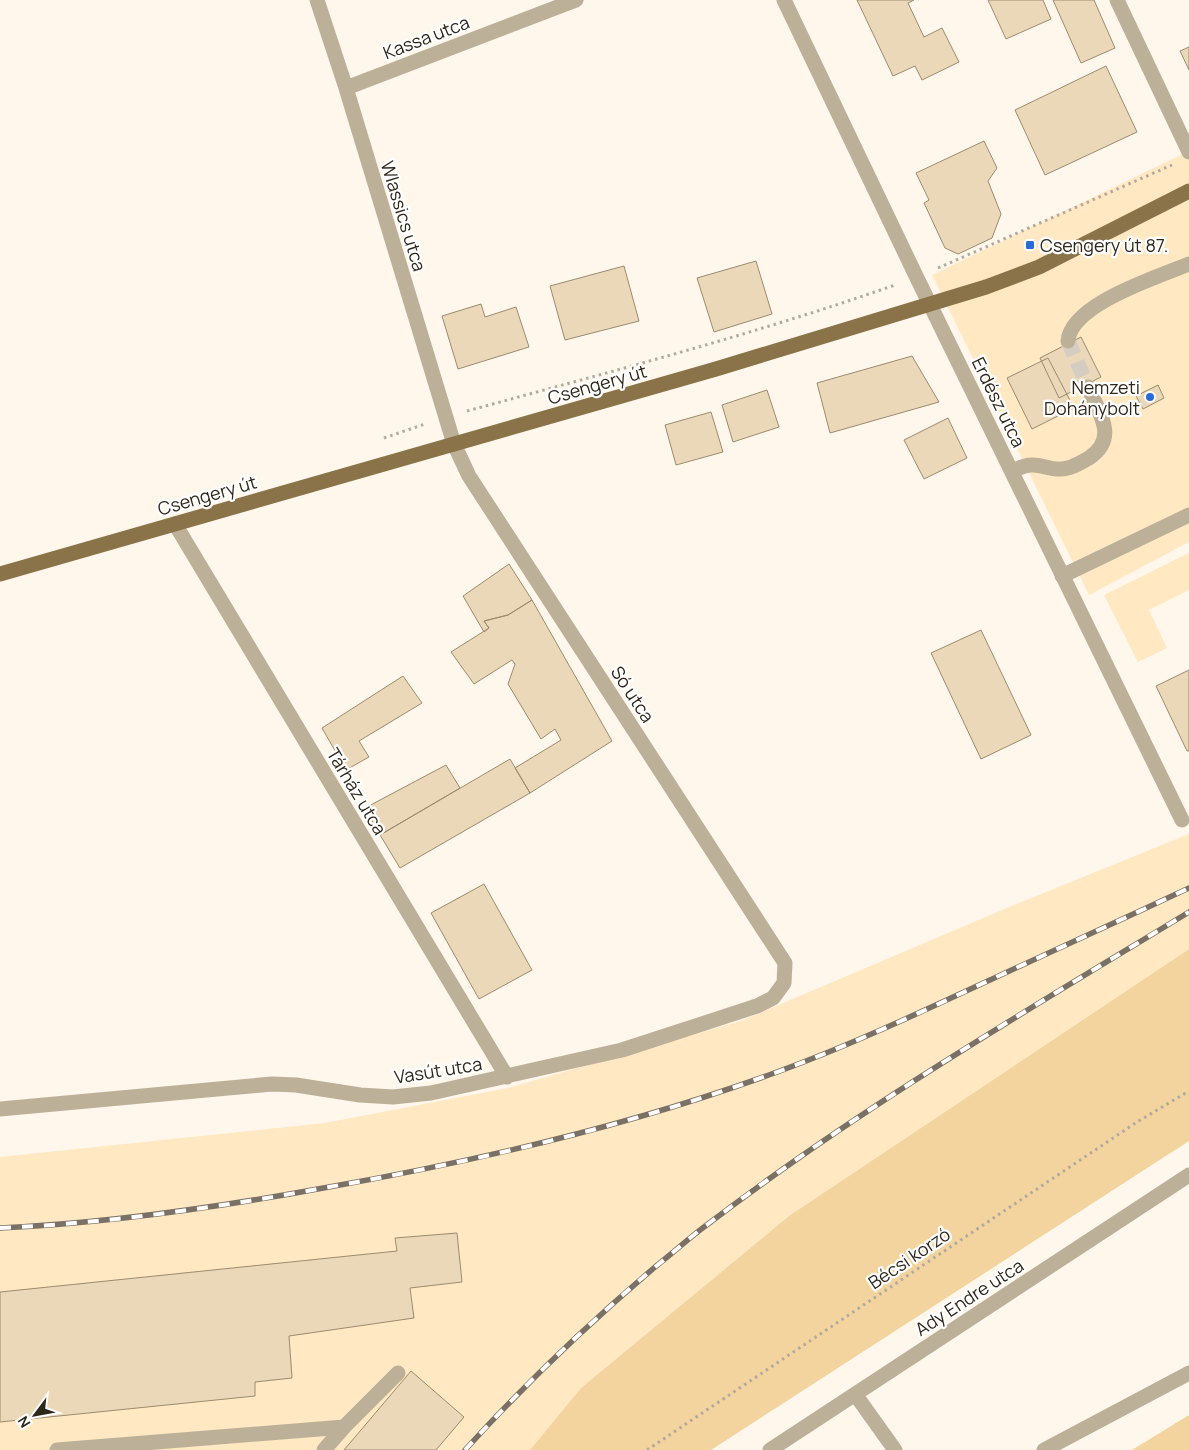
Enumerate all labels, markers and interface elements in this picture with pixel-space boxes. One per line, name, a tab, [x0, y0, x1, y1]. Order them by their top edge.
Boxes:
street label: Kassa utca	[379, 10, 473, 64]
street label: Wlassics utca	[376, 158, 432, 274]
place label: Csengery út 87.	[1040, 233, 1168, 257]
marker: Csengery út 87.	[1024, 239, 1036, 251]
street label: Erdész utca	[967, 353, 1031, 451]
street label: Csengery út	[545, 358, 649, 410]
place label: Nemzeti Dohánybolt	[1044, 375, 1140, 420]
marker: Nemzeti Dohánybolt	[1144, 391, 1156, 403]
street label: Csengery út	[155, 469, 259, 521]
street label: Só utca	[606, 661, 660, 727]
street label: Tárház utca	[322, 743, 392, 839]
street label: Vasút utca	[392, 1051, 484, 1089]
street label: Bécsi korzó	[863, 1222, 955, 1294]
street label: Ady Endre utca	[910, 1253, 1028, 1341]
north arrow	[10, 1390, 60, 1440]
text: N	[13, 1413, 34, 1431]

